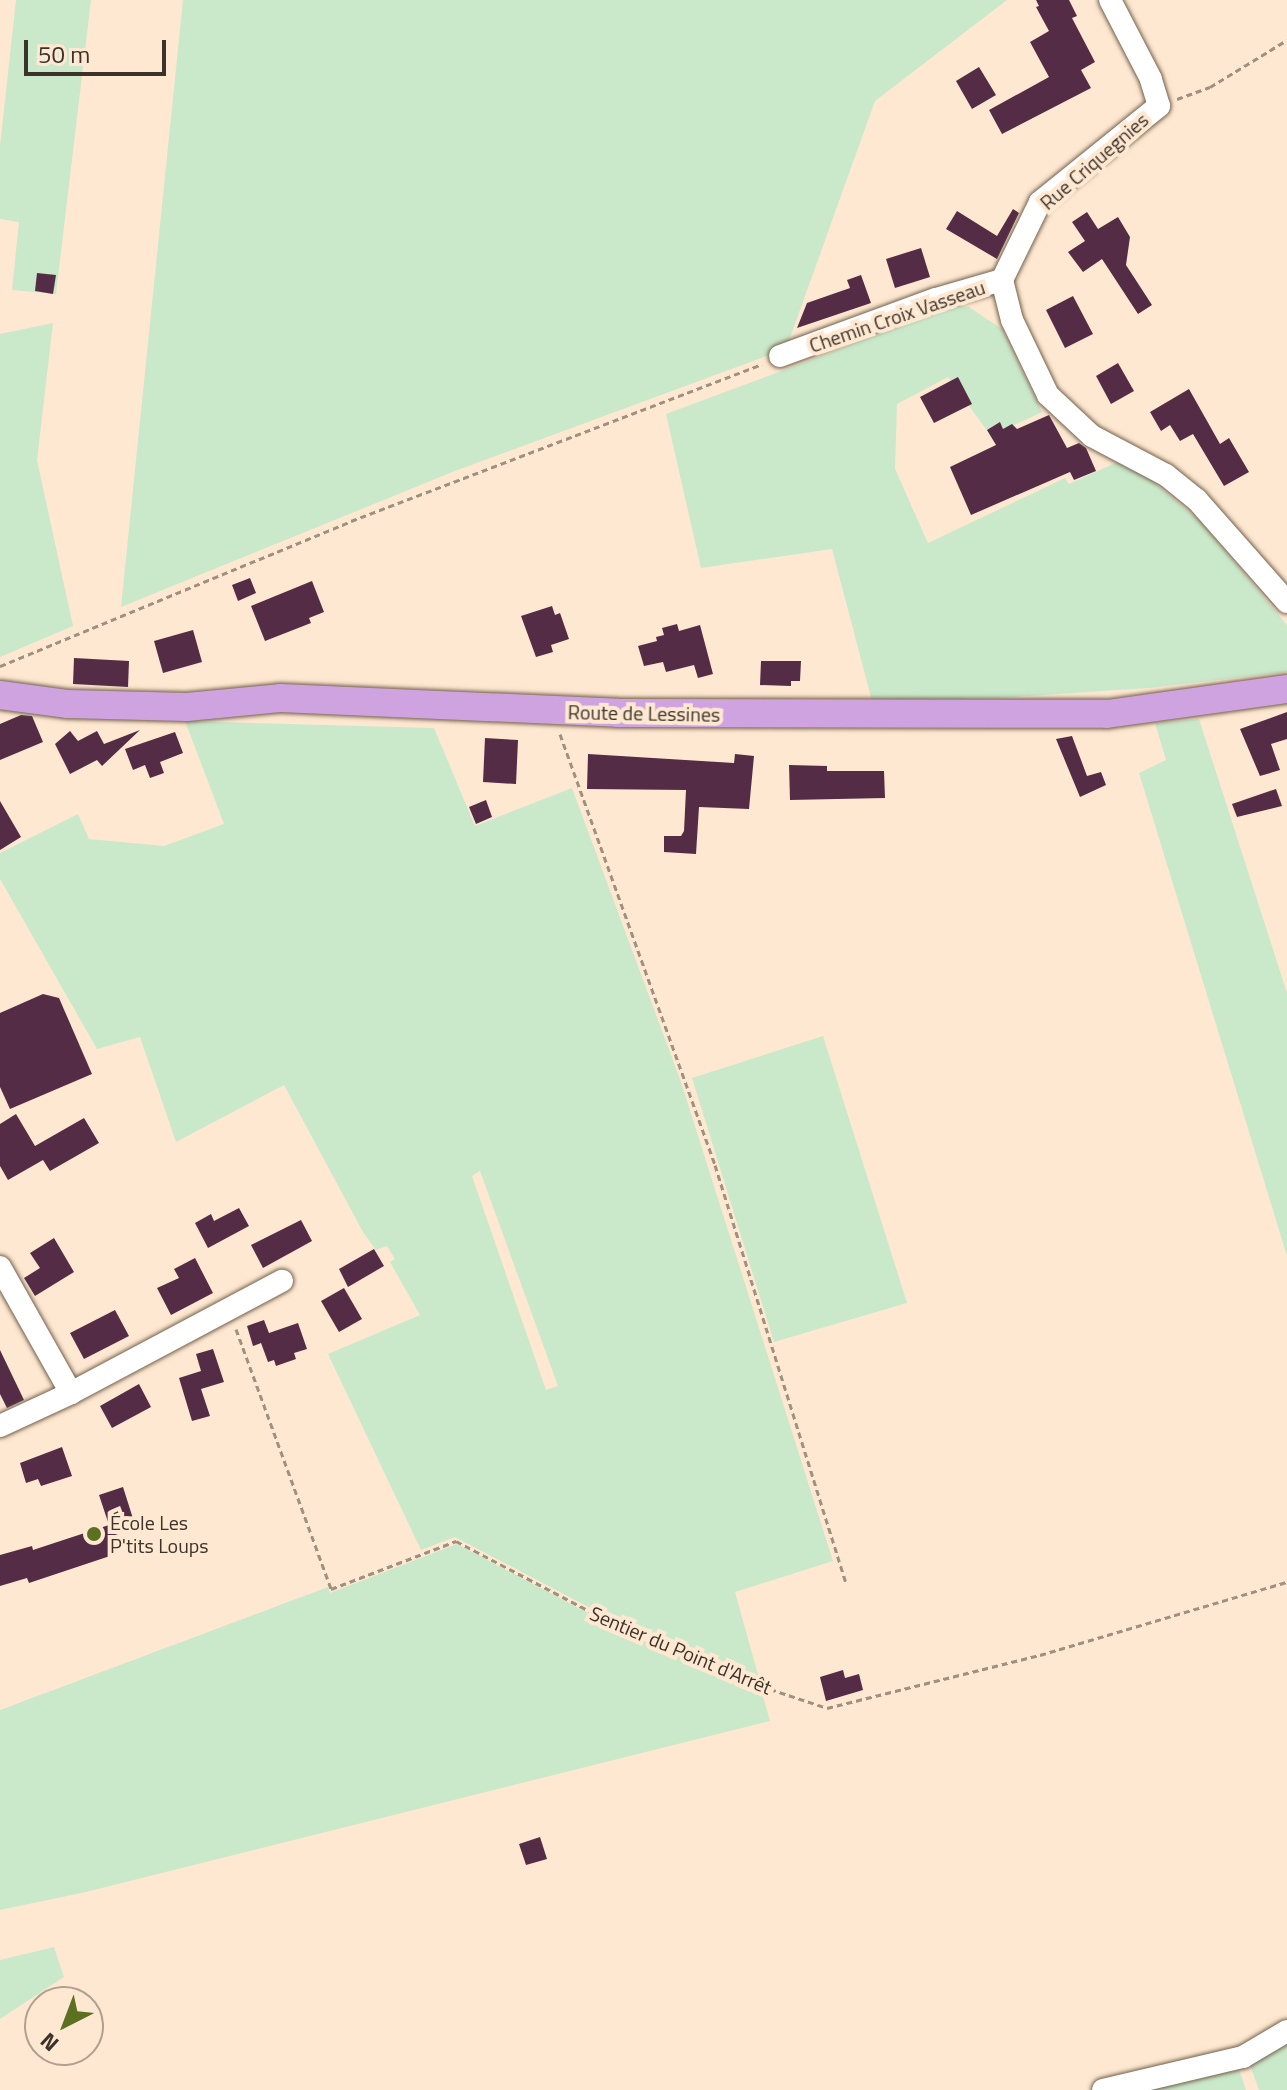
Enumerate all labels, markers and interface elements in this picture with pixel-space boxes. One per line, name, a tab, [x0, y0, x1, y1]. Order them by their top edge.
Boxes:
scale bar	[28, 24, 170, 74]
text: 50 m	[38, 36, 90, 72]
street label: Rue Criquegnies	[1035, 107, 1153, 215]
street label: Chemin Croix Vasseau	[806, 275, 988, 357]
street label: Route de Lessines	[567, 700, 721, 726]
place label: École Les P'tits Loups	[110, 1510, 209, 1557]
marker: École Les P'tits Loups	[85, 1525, 103, 1543]
street label: Sentier du Point d'Arrêt	[586, 1601, 776, 1699]
north arrow	[24, 1986, 104, 2066]
text: N	[32, 2025, 66, 2060]

